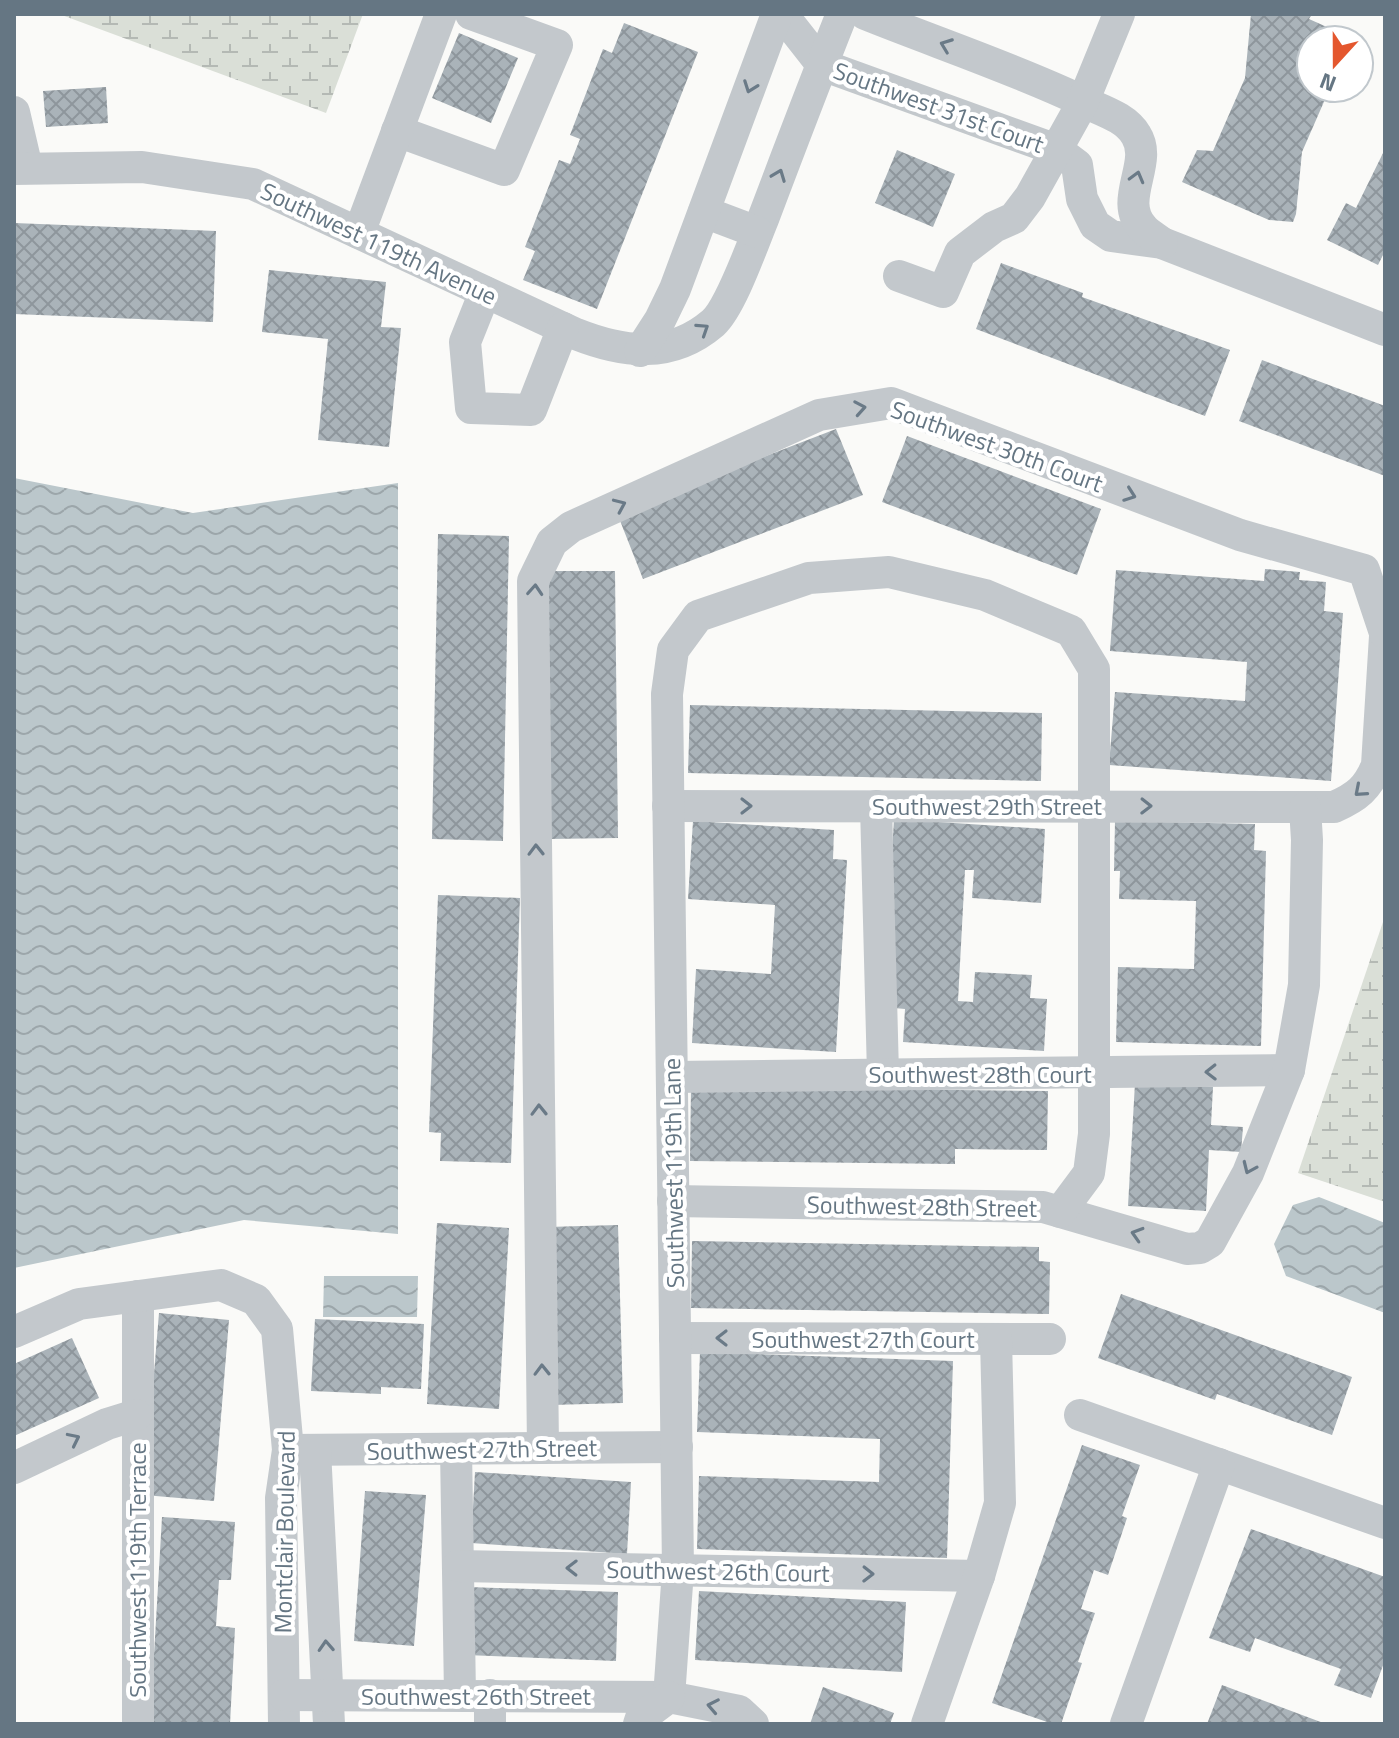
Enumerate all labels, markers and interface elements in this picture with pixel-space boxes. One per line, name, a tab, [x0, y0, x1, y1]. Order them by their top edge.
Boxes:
north arrow	[1295, 24, 1375, 104]
one-way arrow	[940, 38, 954, 55]
street label: Southwest 31st Court	[829, 52, 1050, 162]
text: N	[1315, 64, 1341, 101]
one-way arrow	[744, 80, 760, 94]
one-way arrow	[769, 169, 786, 183]
one-way arrow	[1127, 171, 1144, 185]
street label: Southwest 119th Avenue	[255, 172, 503, 314]
one-way arrow	[695, 324, 709, 339]
street label: Southwest 30th Court	[886, 391, 1109, 501]
one-way arrow	[853, 400, 866, 417]
one-way arrow	[1122, 485, 1136, 501]
one-way arrow	[612, 499, 626, 515]
one-way arrow	[526, 583, 543, 596]
one-way arrow	[1355, 781, 1370, 796]
street label: Southwest 29th Street	[872, 788, 1103, 824]
one-way arrow	[740, 797, 753, 815]
one-way arrow	[1140, 797, 1153, 815]
one-way arrow	[527, 843, 545, 856]
street label: Southwest 28th Court	[868, 1056, 1092, 1092]
street label: Southwest 119th Lane	[653, 1058, 693, 1288]
one-way arrow	[1204, 1063, 1217, 1080]
one-way arrow	[530, 1103, 548, 1116]
one-way arrow	[1242, 1160, 1258, 1175]
street label: Southwest 28th Street	[807, 1186, 1038, 1226]
one-way arrow	[1130, 1227, 1144, 1243]
street label: Southwest 27th Court	[751, 1321, 975, 1357]
one-way arrow	[715, 1329, 728, 1347]
one-way arrow	[533, 1363, 551, 1376]
street label: Southwest 27th Street	[367, 1429, 598, 1469]
street label: Montclair Boulevard	[264, 1430, 304, 1634]
one-way arrow	[66, 1433, 80, 1449]
street label: Southwest 119th Terrace	[119, 1442, 155, 1698]
street label: Southwest 26th Court	[606, 1551, 830, 1591]
one-way arrow	[565, 1559, 578, 1577]
one-way arrow	[862, 1565, 875, 1583]
one-way arrow	[318, 1639, 335, 1652]
street label: Southwest 26th Street	[361, 1678, 592, 1714]
one-way arrow	[707, 1698, 720, 1715]

